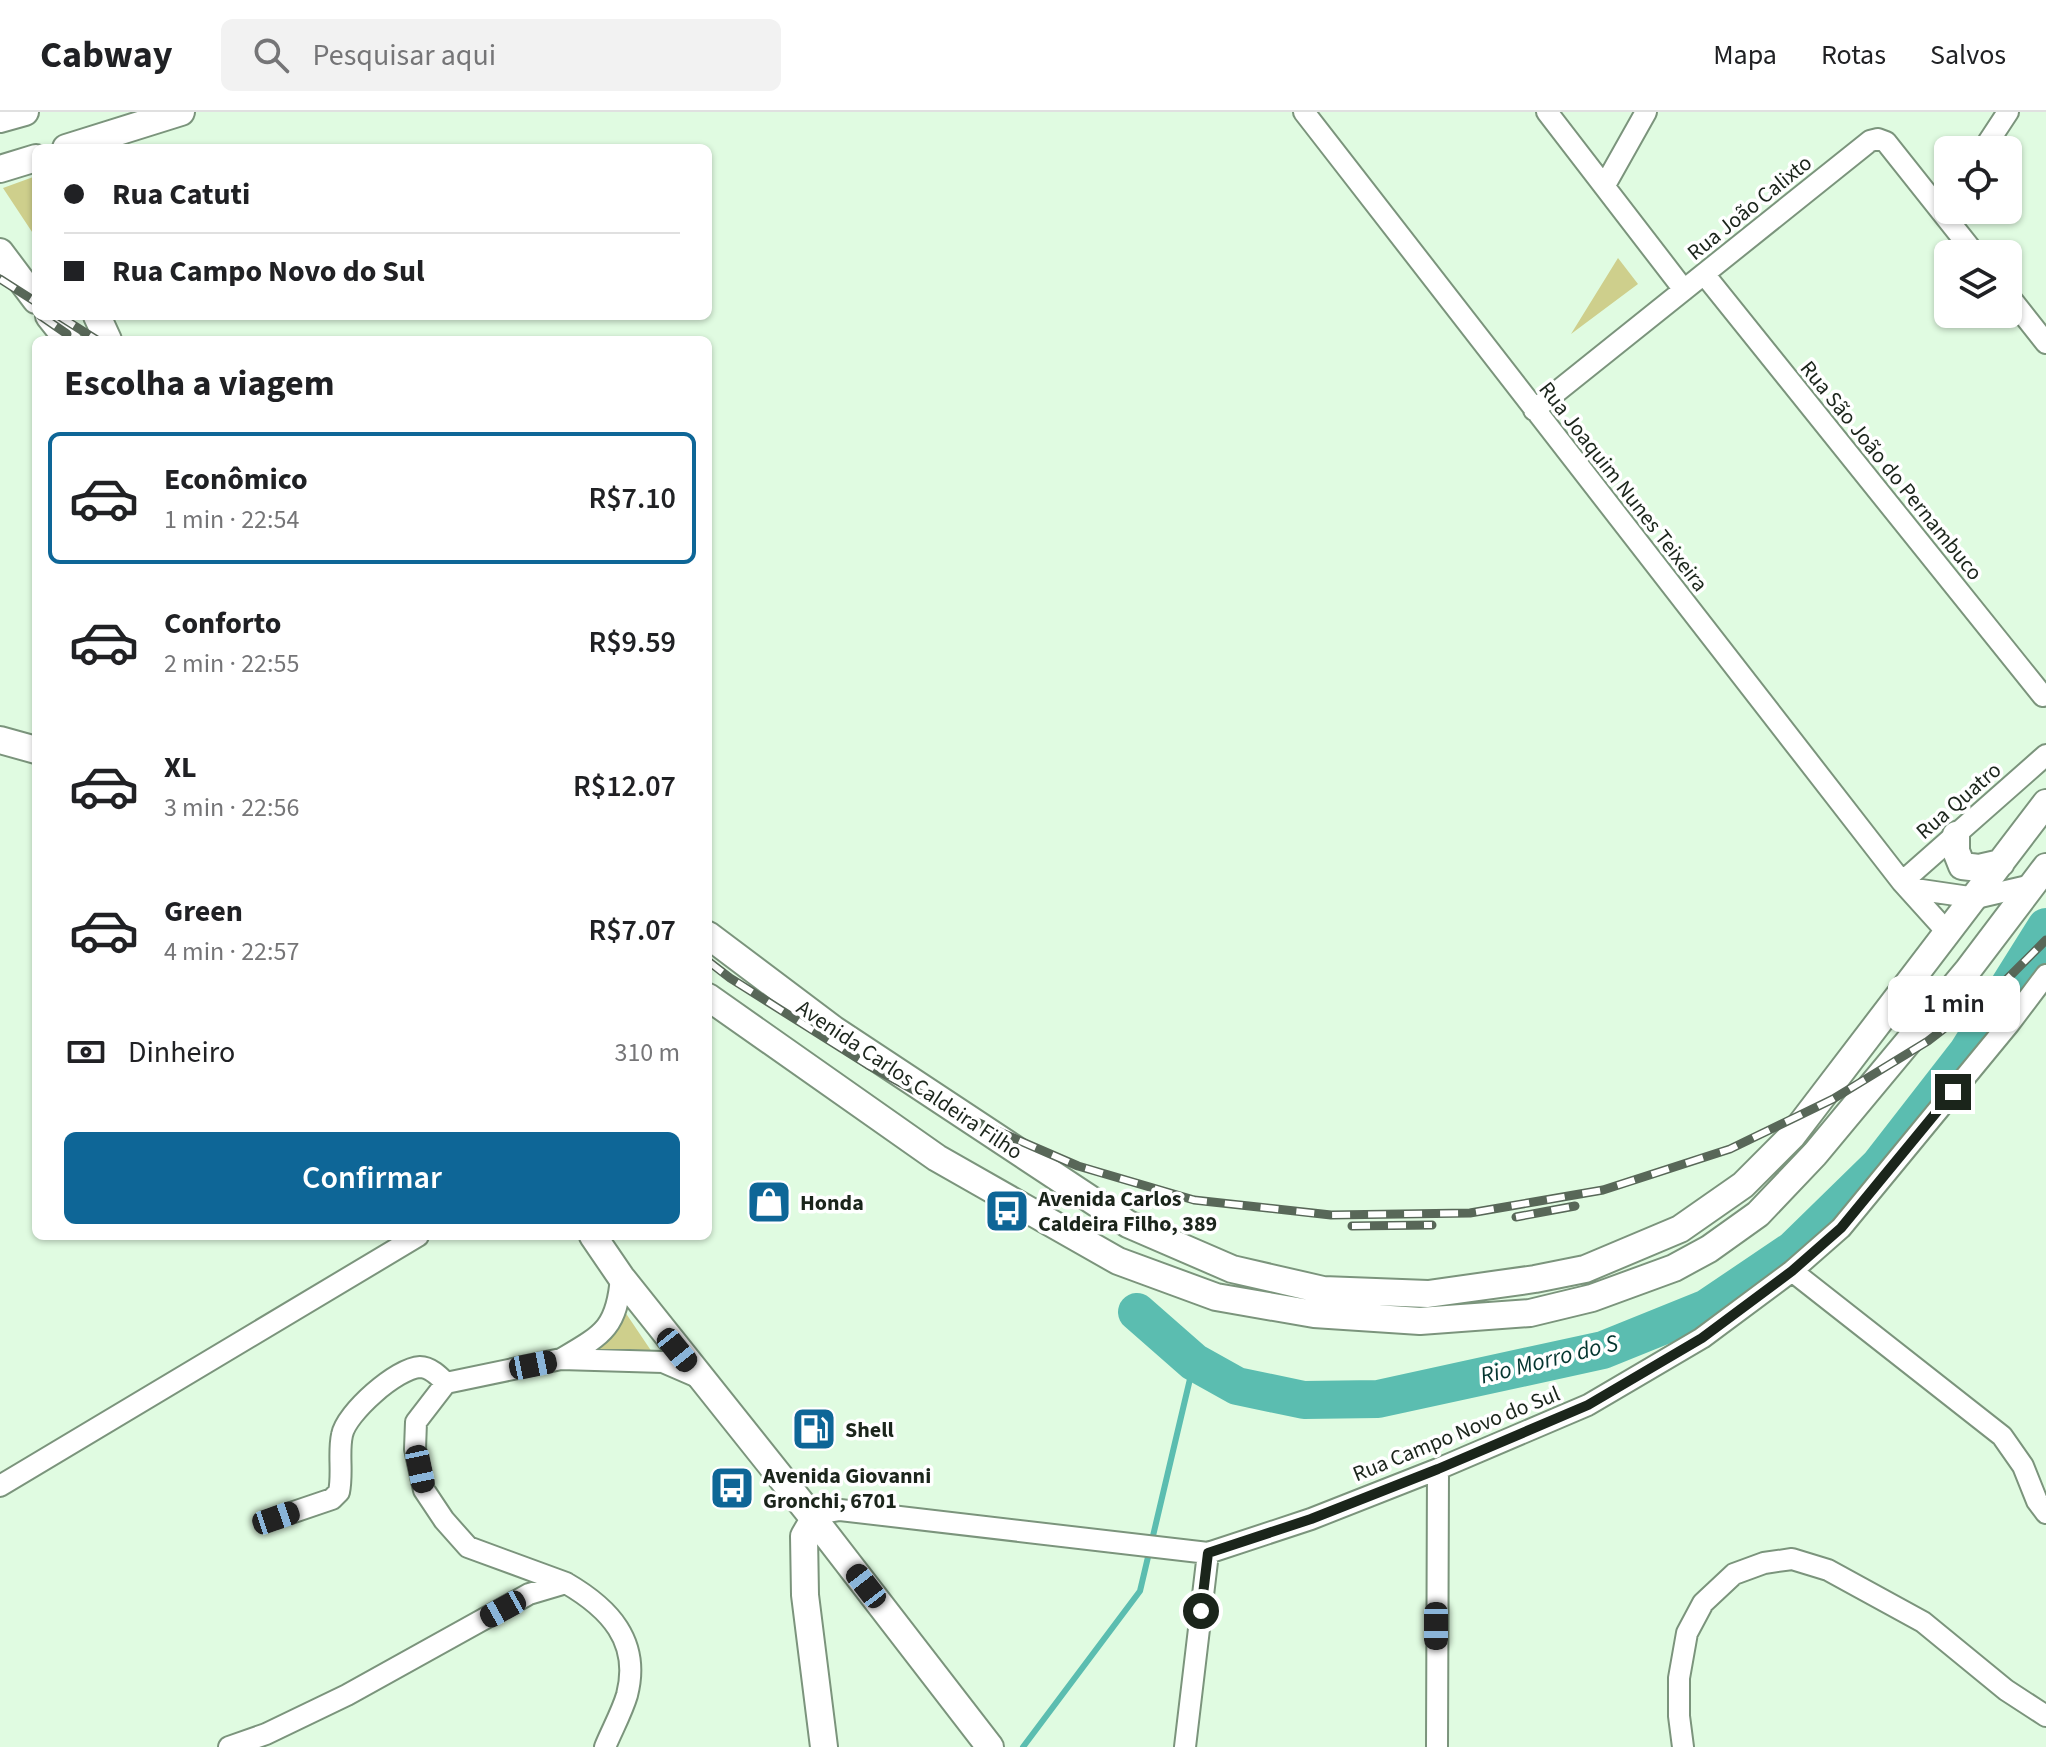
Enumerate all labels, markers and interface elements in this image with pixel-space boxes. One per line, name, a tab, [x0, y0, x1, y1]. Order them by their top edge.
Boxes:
search box	[221, 19, 781, 91]
text: Cabway	[40, 28, 173, 82]
icon: search	[249, 33, 293, 77]
text: Pesquisar aqui	[313, 34, 496, 77]
text: Mapa	[1713, 35, 1777, 75]
text: Rotas	[1821, 35, 1886, 75]
text: Salvos	[1930, 35, 2006, 75]
map controls	[1934, 136, 2022, 328]
button: locate	[1934, 136, 2022, 224]
street label: Rua João Calixto	[1680, 147, 1819, 268]
text: Rua Catuti	[112, 173, 250, 216]
button: layers	[1934, 240, 2022, 328]
text: Rua Campo Novo do Sul	[112, 250, 425, 293]
street label: Rua São João do Pernambuco	[1792, 354, 1990, 587]
text: Escolha a viagem	[64, 358, 335, 409]
street label: Rua Joaquim Nunes Teixeira	[1531, 375, 1716, 598]
text: Econômico	[164, 458, 308, 501]
icon: car	[68, 462, 140, 534]
text: R$7.10	[588, 477, 676, 520]
text: 1 min · 22:54	[164, 501, 299, 538]
text: Conforto	[164, 602, 281, 645]
icon: car	[68, 606, 140, 678]
text: R$9.59	[588, 621, 676, 664]
text: 2 min · 22:55	[164, 645, 299, 682]
text: XL	[164, 746, 197, 789]
icon: car	[68, 750, 140, 822]
street label: Rua Quatro	[1909, 755, 2008, 847]
text: R$12.07	[573, 765, 676, 808]
text: 3 min · 22:56	[164, 789, 299, 826]
text: Green	[164, 890, 243, 933]
icon: car	[68, 894, 140, 966]
text: R$7.07	[588, 909, 676, 952]
text: 4 min · 22:57	[164, 933, 299, 970]
callout: 1 min	[1887, 976, 2019, 1032]
text: 1 min	[1923, 985, 1985, 1022]
street label: Avenida Carlos Caldeira Filho	[790, 992, 1029, 1168]
icon: cash	[64, 1030, 108, 1074]
text: Dinheiro	[128, 1031, 235, 1074]
text: 310 m	[614, 1034, 680, 1071]
route end	[1935, 1074, 1971, 1110]
button: Confirmar	[64, 1132, 680, 1224]
shop icon: Honda	[745, 1178, 793, 1226]
place label: Avenida Carlos Caldeira Filho, 389	[1037, 1183, 1217, 1240]
place label: Honda	[800, 1187, 864, 1219]
bus stop icon: Avenida Carlos Caldeira Filho, 389	[983, 1187, 1031, 1235]
car	[653, 1324, 701, 1376]
water label: Rio Morro do S	[1477, 1325, 1623, 1394]
car	[507, 1349, 559, 1381]
street label: Rua Campo Novo do Sul	[1348, 1378, 1565, 1490]
fuel station icon: Shell	[790, 1405, 838, 1453]
place label: Shell	[845, 1414, 894, 1446]
car	[403, 1443, 437, 1495]
place label: Avenida Giovanni Gronchi, 6701	[762, 1460, 931, 1517]
bus stop icon: Avenida Giovanni Gronchi, 6701	[708, 1464, 756, 1512]
car	[249, 1499, 303, 1537]
car	[842, 1560, 890, 1612]
car	[476, 1587, 530, 1631]
route start	[1183, 1593, 1219, 1629]
car	[1424, 1602, 1448, 1650]

